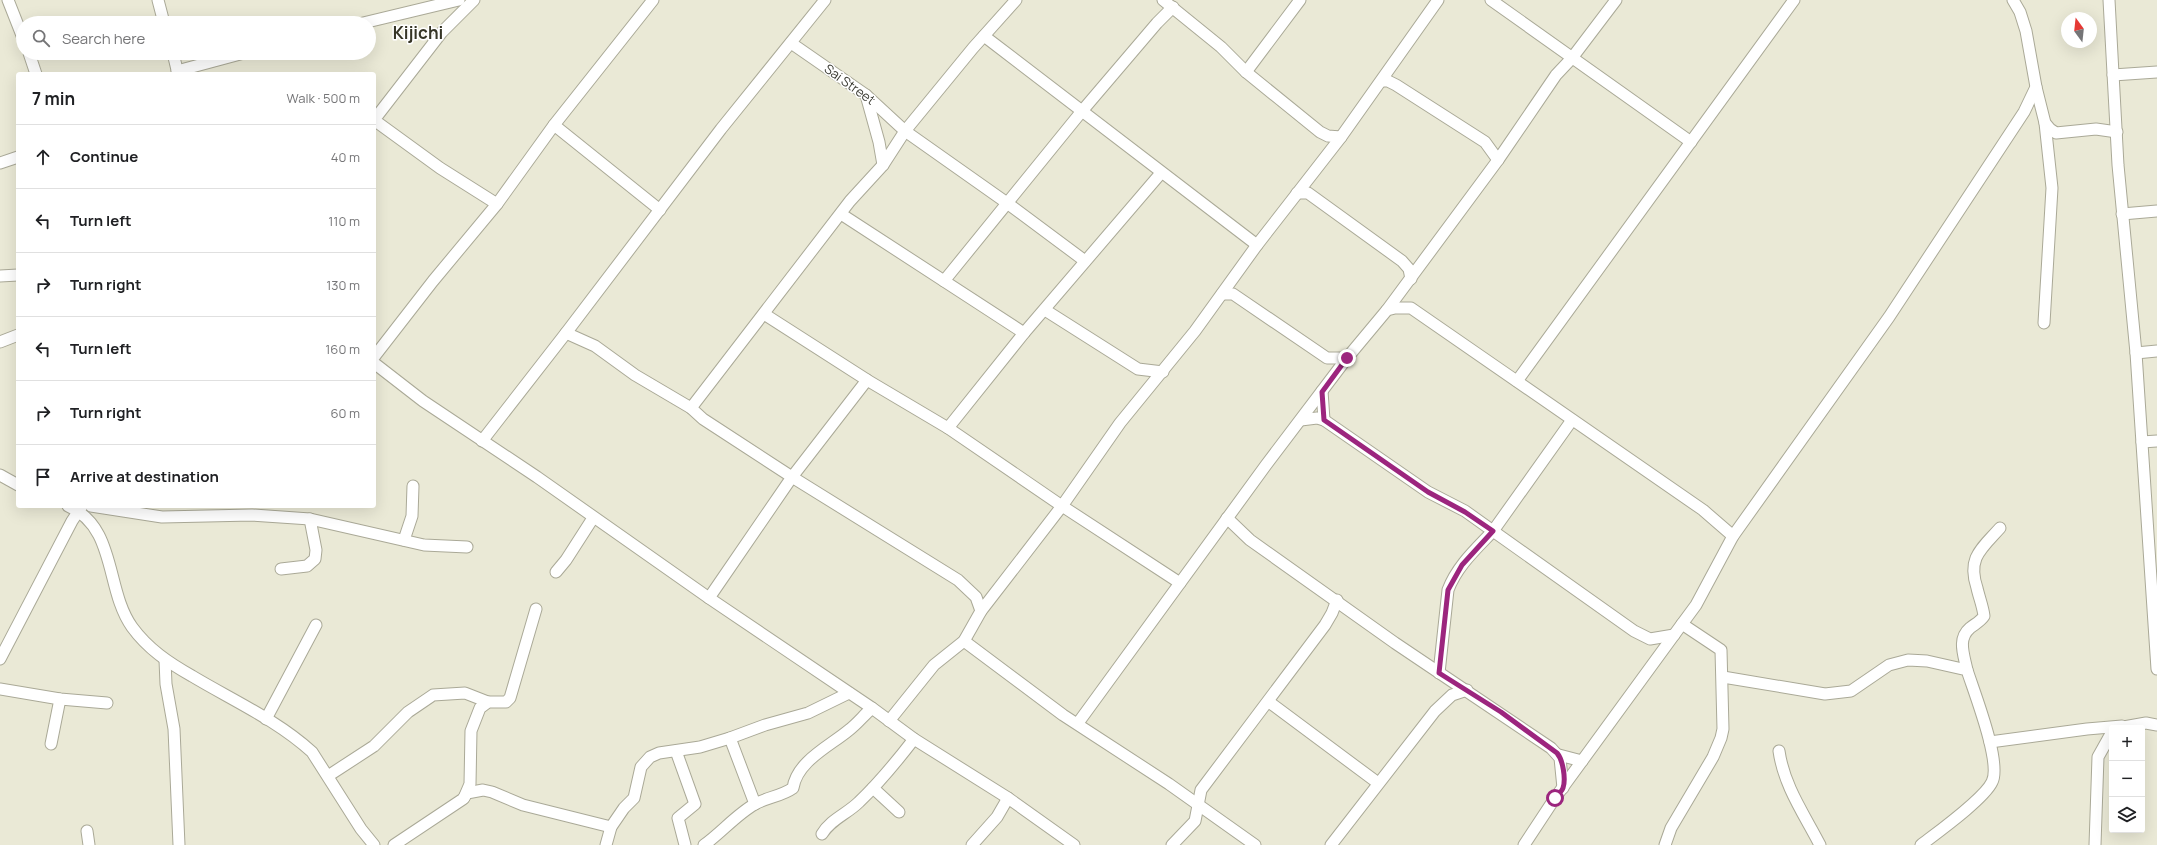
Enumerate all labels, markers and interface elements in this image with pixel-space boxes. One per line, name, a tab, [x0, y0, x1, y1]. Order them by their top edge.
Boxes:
north arrow	[2061, 12, 2097, 48]
search box	[16, 16, 376, 60]
district label: Kijichi	[393, 21, 443, 44]
icon: search	[30, 27, 52, 49]
text: Search here	[62, 28, 145, 49]
street label: Sai Street	[821, 59, 879, 109]
text: 7 min	[32, 87, 75, 110]
text: Walk · 500 m	[287, 89, 360, 107]
icon: ahead	[32, 146, 54, 168]
text: Continue	[70, 146, 138, 167]
text: 40 m	[331, 148, 360, 166]
icon: left	[32, 210, 54, 232]
text: Turn left	[70, 210, 132, 231]
text: 110 m	[328, 212, 360, 230]
icon: right	[32, 274, 54, 296]
text: Turn right	[70, 274, 141, 295]
text: 130 m	[326, 276, 360, 294]
icon: left	[32, 338, 54, 360]
text: Turn left	[70, 338, 132, 359]
text: 160 m	[325, 340, 360, 358]
route end	[1338, 349, 1356, 367]
icon: right	[32, 402, 54, 424]
text: Turn right	[70, 402, 141, 423]
text: 60 m	[330, 404, 360, 422]
icon: arrive	[32, 466, 54, 488]
text: Arrive at destination	[70, 466, 219, 487]
map controls	[2109, 725, 2145, 833]
button: +	[2109, 725, 2145, 761]
button: −	[2109, 761, 2145, 797]
route start	[1546, 789, 1564, 807]
button: layers	[2109, 797, 2145, 833]

